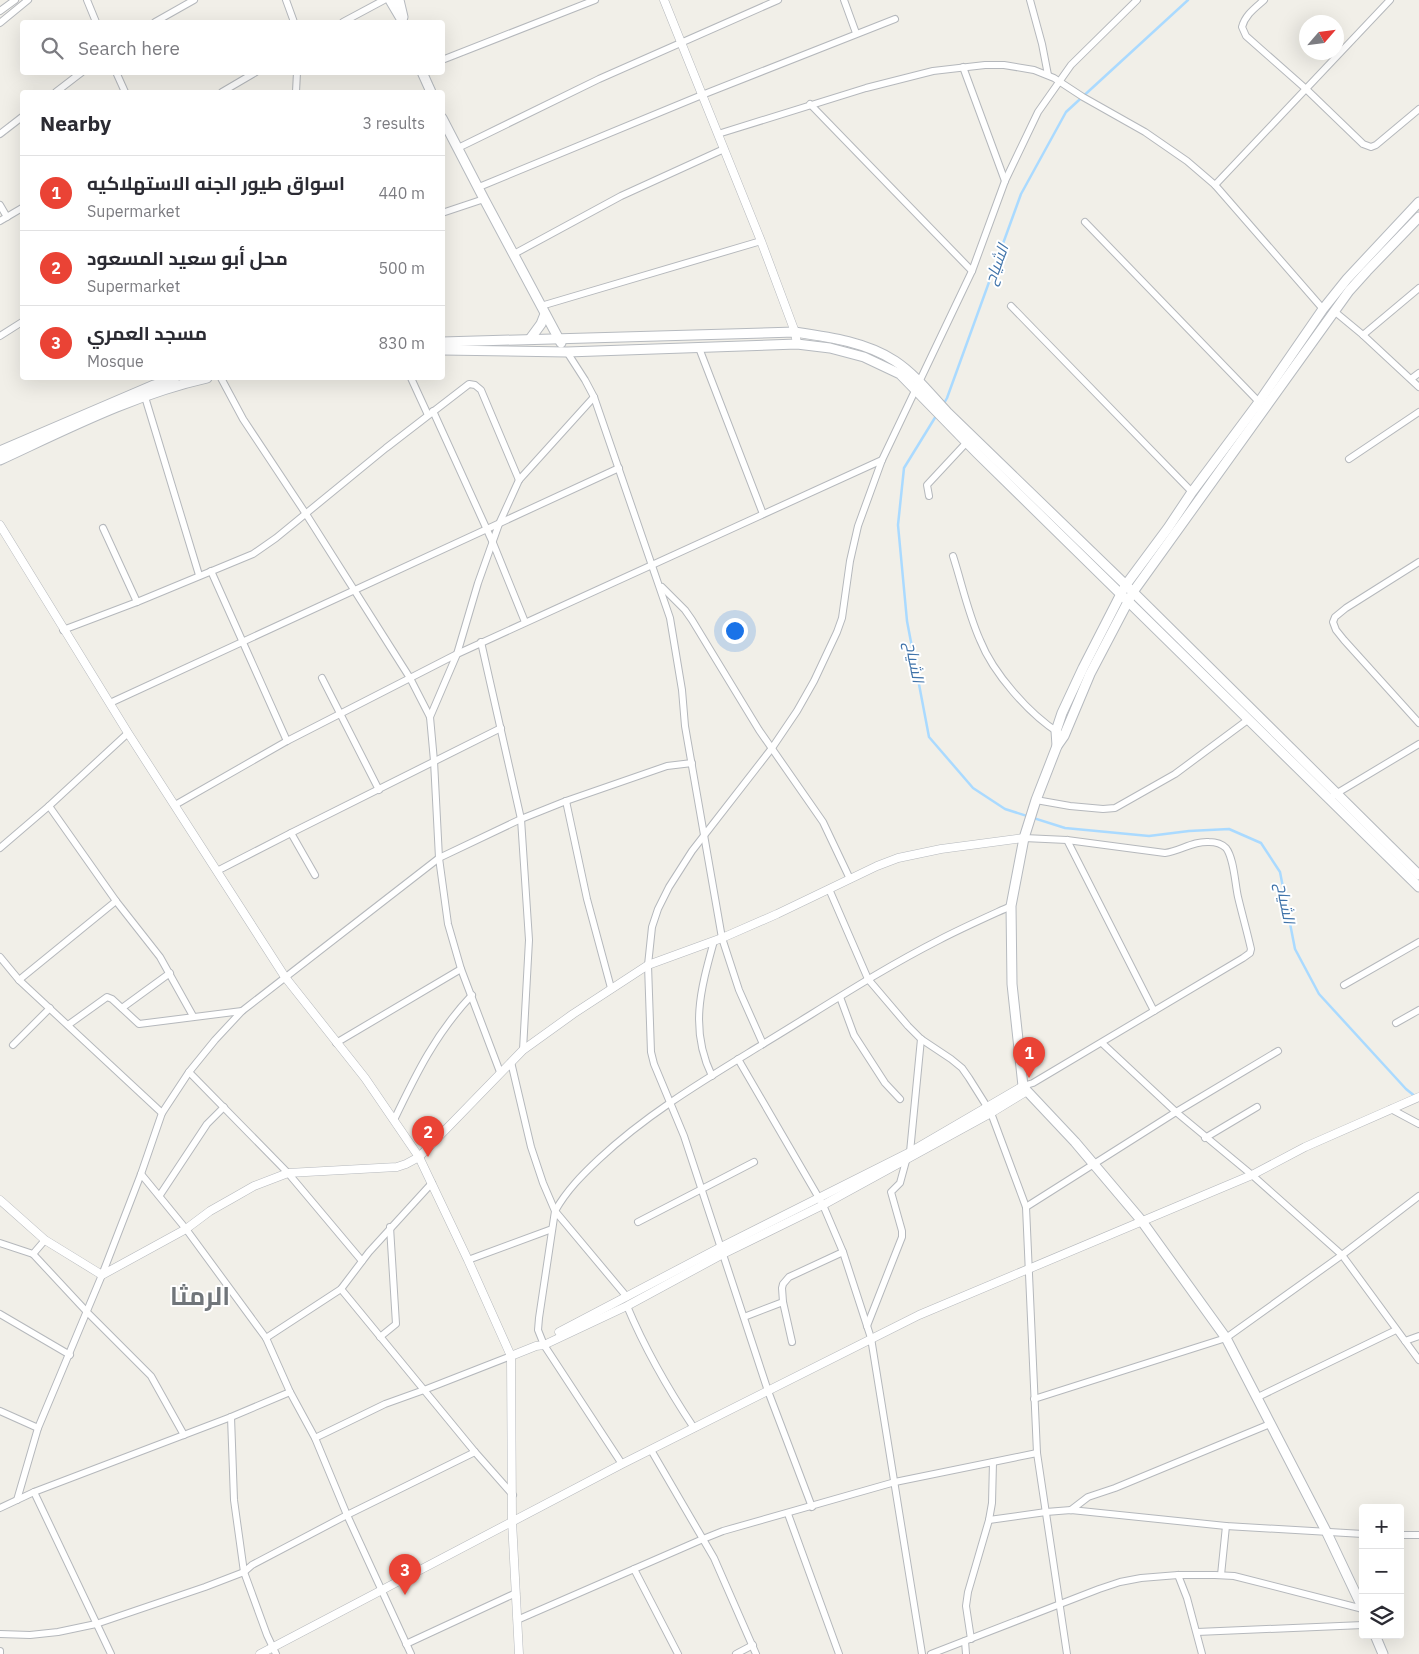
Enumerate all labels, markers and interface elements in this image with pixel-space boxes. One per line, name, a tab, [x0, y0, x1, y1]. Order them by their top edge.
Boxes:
north arrow	[1299, 15, 1344, 60]
search box	[20, 20, 445, 75]
icon: search	[38, 34, 66, 62]
text: Search here	[78, 36, 180, 60]
text: Nearby	[40, 109, 111, 137]
text: 3 results	[362, 113, 425, 133]
text: اسواق طيور الجنه الاستهلاكيه	[87, 171, 345, 195]
text: 1	[51, 183, 61, 203]
text: 440 m	[378, 183, 425, 203]
text: Supermarket	[87, 201, 180, 221]
water label: الشياح	[979, 240, 1015, 288]
text: محل أبو سعيد المسعود	[87, 246, 288, 270]
text: 2	[51, 258, 61, 278]
text: 500 m	[378, 258, 425, 278]
text: Supermarket	[87, 276, 180, 296]
text: مسجد العمري	[87, 321, 207, 345]
text: 3	[51, 333, 61, 353]
text: 830 m	[378, 333, 425, 353]
text: Mosque	[87, 351, 144, 371]
your location	[722, 618, 748, 644]
water label: الشياح	[899, 639, 929, 686]
water label: الشياح	[1270, 880, 1300, 927]
pin: 1	[1013, 1037, 1045, 1078]
pin: 2	[412, 1116, 444, 1157]
district label: الرمثا	[170, 1279, 230, 1312]
map controls	[1359, 1504, 1404, 1639]
button: +	[1359, 1504, 1404, 1549]
button: −	[1359, 1549, 1404, 1594]
pin: 3	[389, 1554, 421, 1595]
button: layers	[1359, 1594, 1404, 1639]

